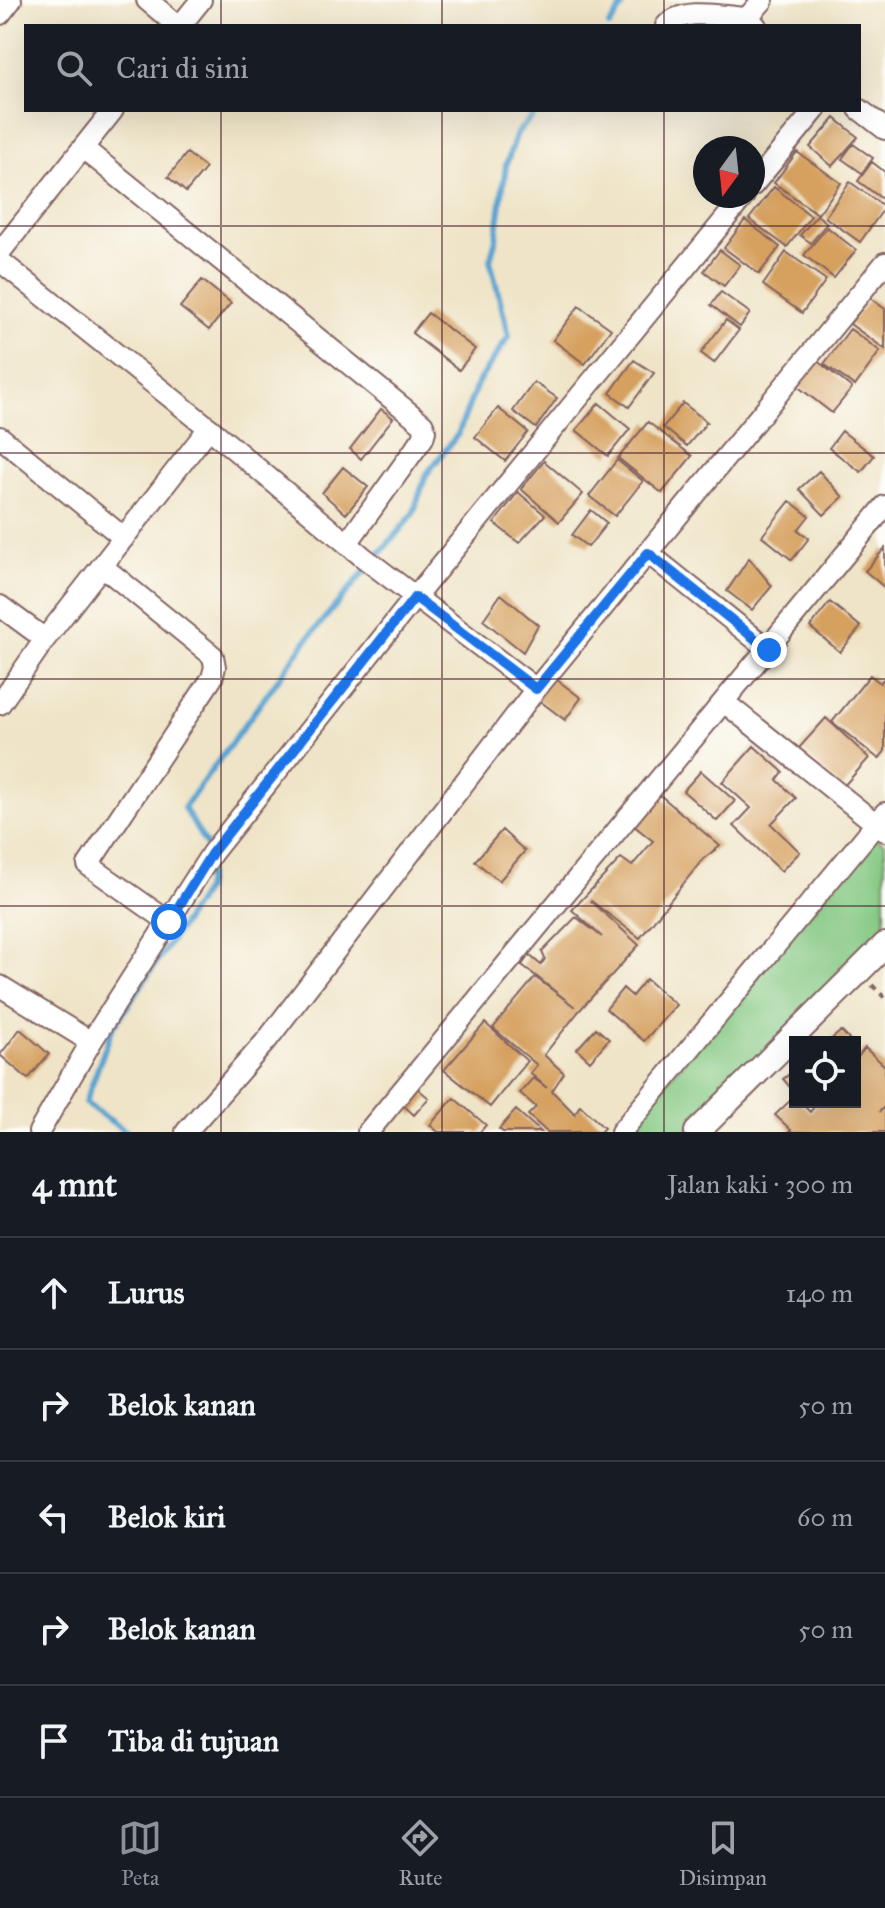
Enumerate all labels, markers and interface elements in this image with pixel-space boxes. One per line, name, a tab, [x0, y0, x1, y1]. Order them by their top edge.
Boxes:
search box	[24, 24, 861, 112]
icon: search	[52, 46, 96, 90]
text: Cari di sini	[116, 50, 249, 86]
north arrow	[693, 136, 765, 208]
route end	[751, 632, 787, 668]
route start	[151, 904, 187, 940]
map controls	[789, 1036, 861, 1108]
button: locate	[789, 1036, 861, 1108]
text: 4 mnt	[32, 1164, 117, 1205]
text: Jalan kaki · 300 m	[667, 1168, 853, 1200]
icon: ahead	[32, 1271, 76, 1315]
text: Lurus	[108, 1275, 184, 1311]
text: 140 m	[786, 1277, 853, 1309]
icon: right	[32, 1383, 76, 1427]
text: Belok kanan	[108, 1387, 256, 1423]
text: 50 m	[798, 1389, 853, 1421]
icon: left	[32, 1495, 76, 1539]
text: Belok kiri	[108, 1499, 226, 1535]
text: 60 m	[797, 1501, 853, 1533]
icon: right	[32, 1607, 76, 1651]
text: Belok kanan	[108, 1611, 256, 1647]
text: 50 m	[798, 1613, 853, 1645]
icon: arrive	[32, 1719, 76, 1763]
text: Tiba di tujuan	[108, 1723, 279, 1759]
tab: Peta	[118, 1816, 162, 1891]
tab: Rute	[398, 1816, 442, 1891]
tab: Disimpan	[679, 1816, 767, 1891]

